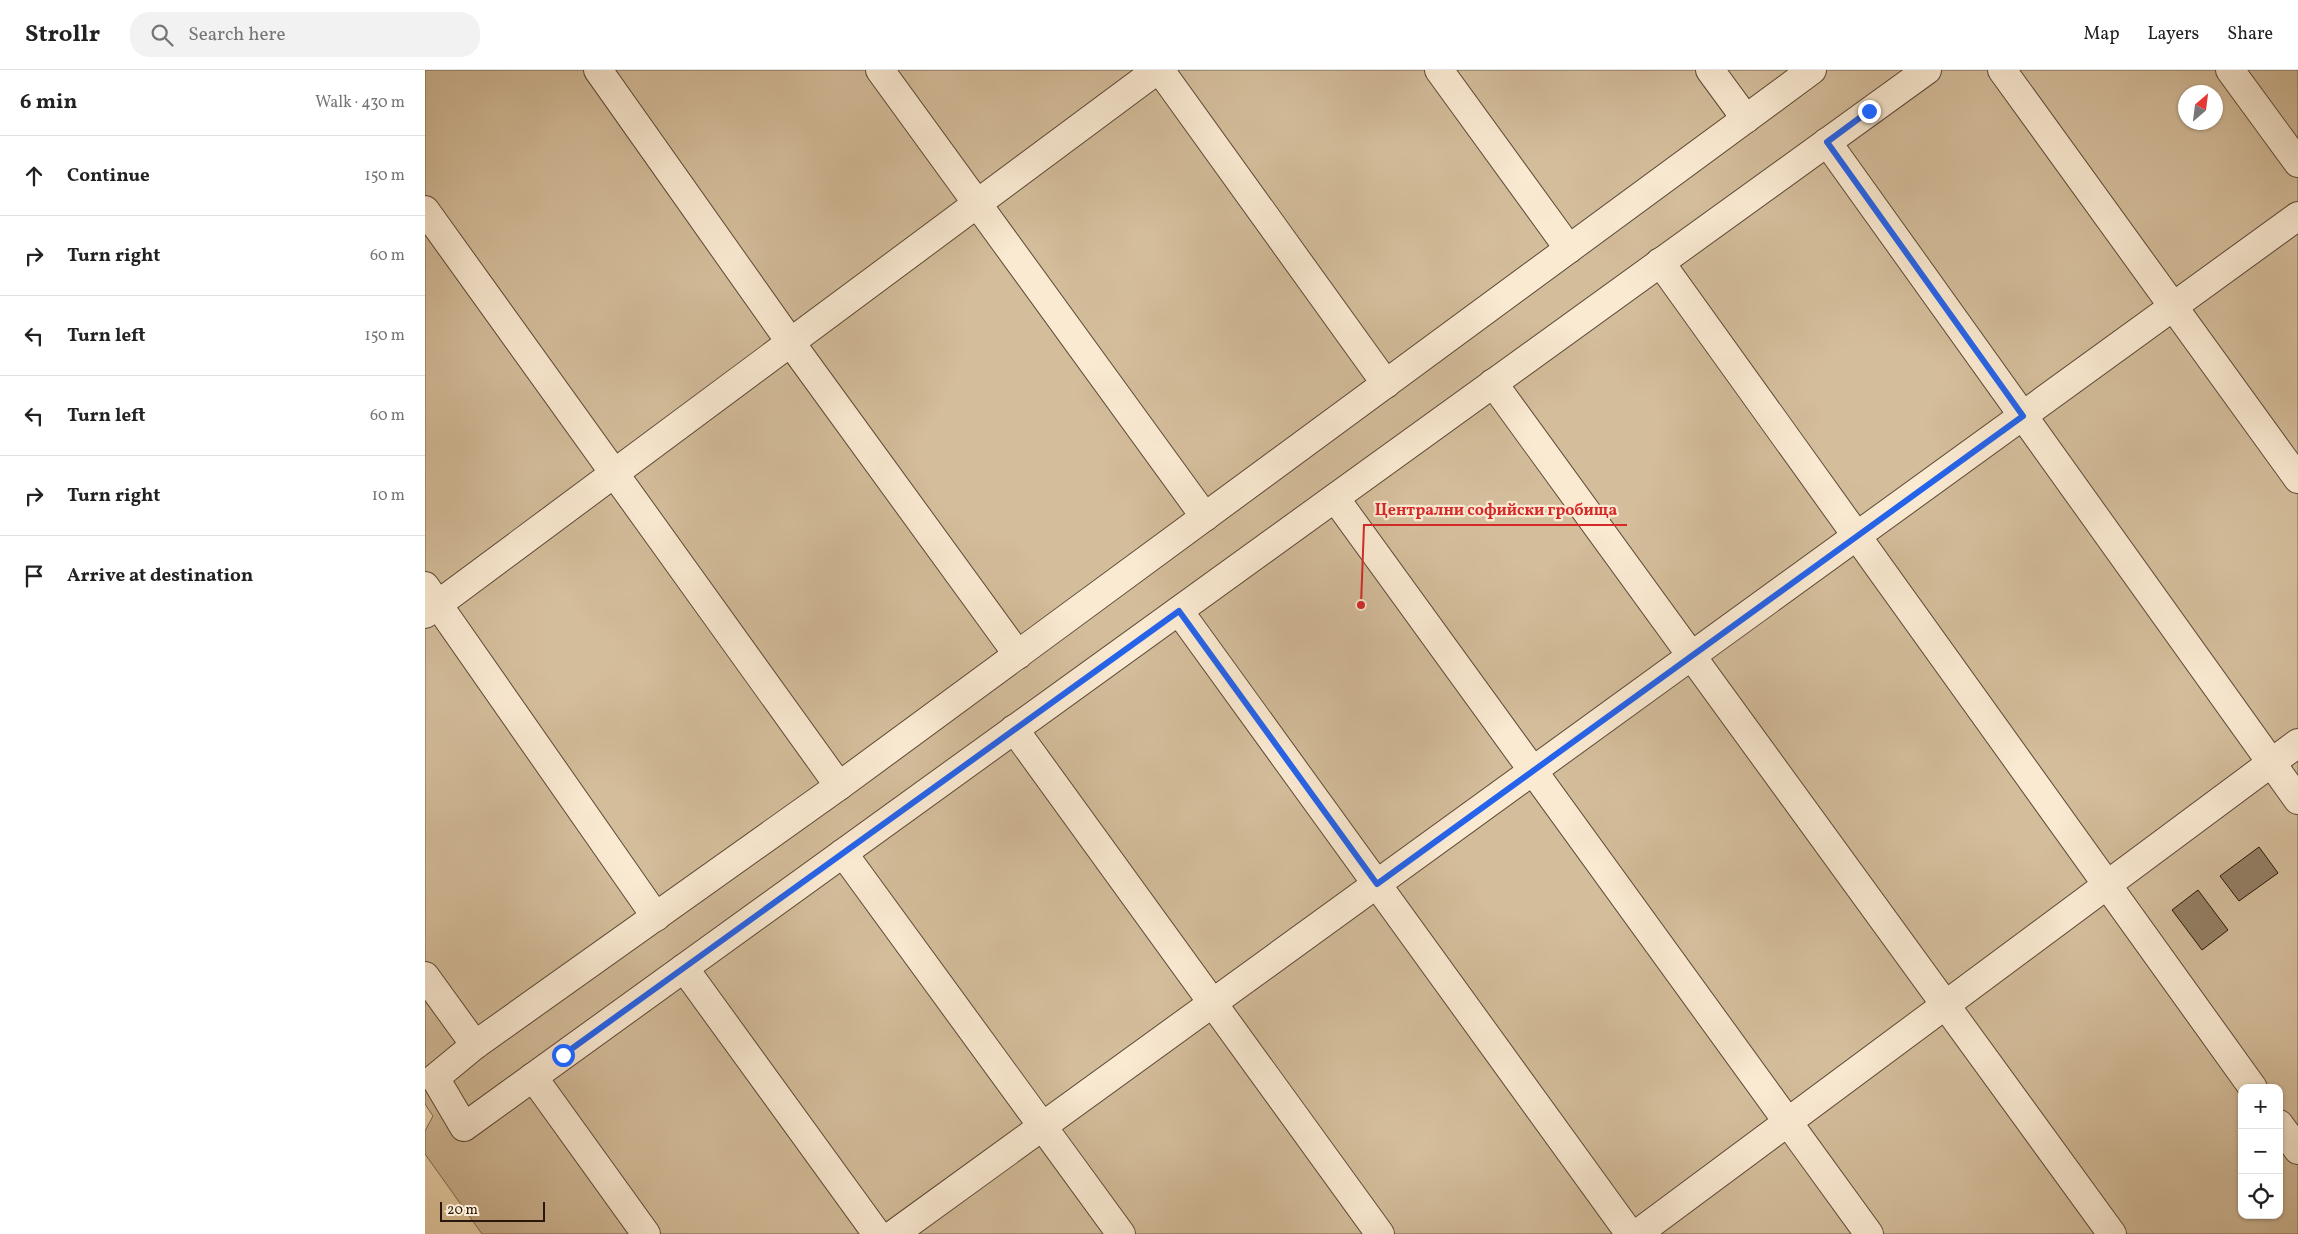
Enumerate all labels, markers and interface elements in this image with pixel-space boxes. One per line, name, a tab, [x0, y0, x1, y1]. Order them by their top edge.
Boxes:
search box	[130, 12, 480, 57]
text: Strollr	[25, 18, 100, 52]
icon: search	[148, 21, 176, 49]
text: Search here	[188, 22, 286, 48]
text: Map	[2083, 22, 2119, 47]
text: Layers	[2147, 22, 2199, 47]
text: Share	[2227, 22, 2273, 47]
north arrow	[2178, 85, 2223, 130]
text: 6 min	[20, 88, 77, 117]
text: Walk · 430 m	[315, 92, 405, 114]
route end	[1858, 100, 1881, 123]
icon: ahead	[20, 162, 48, 190]
text: Continue	[67, 163, 150, 189]
text: 150 m	[364, 165, 405, 187]
icon: right	[20, 242, 48, 270]
text: Turn right	[67, 243, 160, 269]
text: 60 m	[370, 245, 405, 267]
icon: left	[20, 322, 48, 350]
text: Turn left	[67, 323, 146, 349]
text: 150 m	[364, 325, 405, 347]
icon: left	[20, 402, 48, 430]
text: Turn left	[67, 403, 146, 429]
text: 60 m	[370, 405, 405, 427]
icon: right	[20, 482, 48, 510]
text: Turn right	[67, 483, 160, 509]
text: 10 m	[372, 485, 405, 507]
callout: Централни софийски гробища	[1364, 494, 1627, 525]
text: Централни софийски гробища	[1375, 500, 1618, 522]
icon: arrive	[20, 562, 48, 590]
text: Arrive at destination	[67, 563, 253, 589]
route start	[552, 1044, 575, 1067]
map controls	[2238, 1084, 2283, 1219]
button: +	[2238, 1084, 2283, 1129]
button: −	[2238, 1129, 2283, 1174]
button: locate	[2238, 1174, 2283, 1219]
scale bar	[440, 1199, 545, 1222]
text: 20 m	[447, 1201, 478, 1220]

